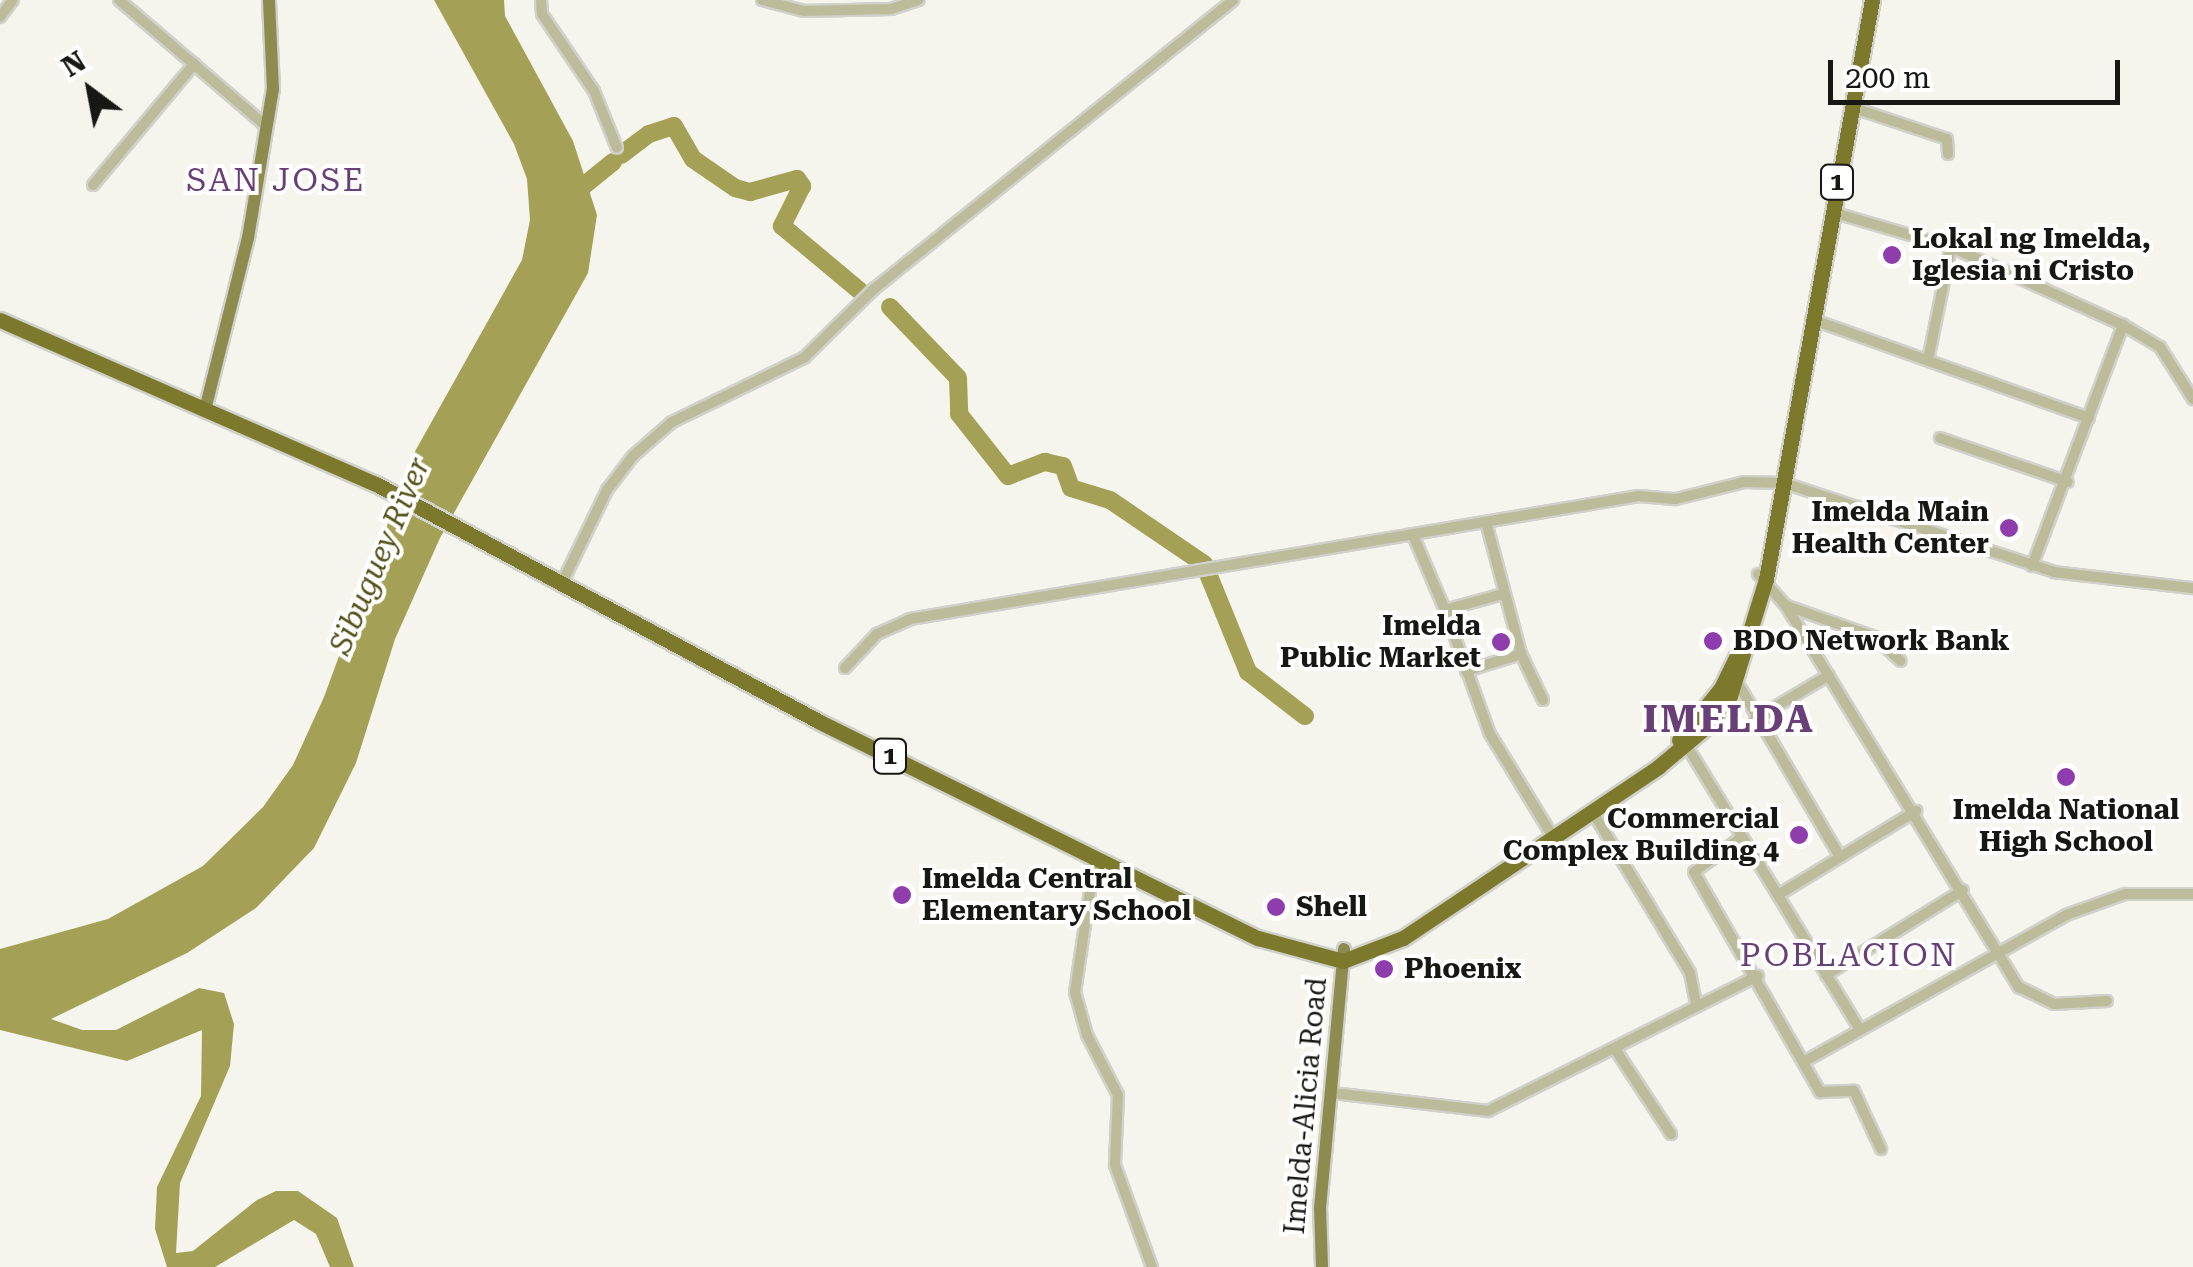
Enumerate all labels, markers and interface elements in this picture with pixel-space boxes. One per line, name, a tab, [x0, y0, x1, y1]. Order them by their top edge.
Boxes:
north arrow	[40, 40, 140, 140]
scale bar	[1833, 40, 2126, 102]
text: N	[56, 44, 92, 84]
text: 200 m	[1845, 60, 1930, 95]
district label: SAN JOSE	[186, 161, 366, 199]
road number: 1	[1820, 162, 1854, 202]
place label: Lokal ng Imelda, Iglesia ni Cristo	[1912, 222, 2151, 288]
marker: Lokal ng Imelda, Iglesia ni Cristo	[1881, 244, 1903, 266]
water label: Sibuguey River	[322, 452, 438, 660]
place label: Imelda Main Health Center	[1792, 495, 1989, 561]
marker: Imelda Main Health Center	[1998, 517, 2020, 539]
place label: Imelda Public Market	[1280, 609, 1481, 675]
place label: BDO Network Bank	[1733, 624, 2010, 658]
marker: BDO Network Bank	[1702, 630, 1724, 652]
marker: Imelda Public Market	[1490, 631, 1512, 653]
district label: IMELDA	[1643, 697, 1815, 743]
road number: 1	[872, 736, 908, 776]
marker: Imelda National High School	[2055, 766, 2077, 788]
place label: Imelda National High School	[1953, 793, 2179, 859]
place label: Commercial Complex Building 4	[1503, 802, 1779, 868]
marker: Commercial Complex Building 4	[1788, 824, 1810, 846]
place label: Imelda Central Elementary School	[922, 862, 1191, 928]
marker: Imelda Central Elementary School	[891, 884, 913, 906]
place label: Shell	[1296, 890, 1367, 924]
marker: Shell	[1265, 896, 1287, 918]
district label: POBLACION	[1740, 936, 1958, 974]
place label: Phoenix	[1404, 952, 1521, 986]
marker: Phoenix	[1373, 958, 1395, 980]
street label: Imelda-Alicia Road	[1278, 976, 1334, 1236]

